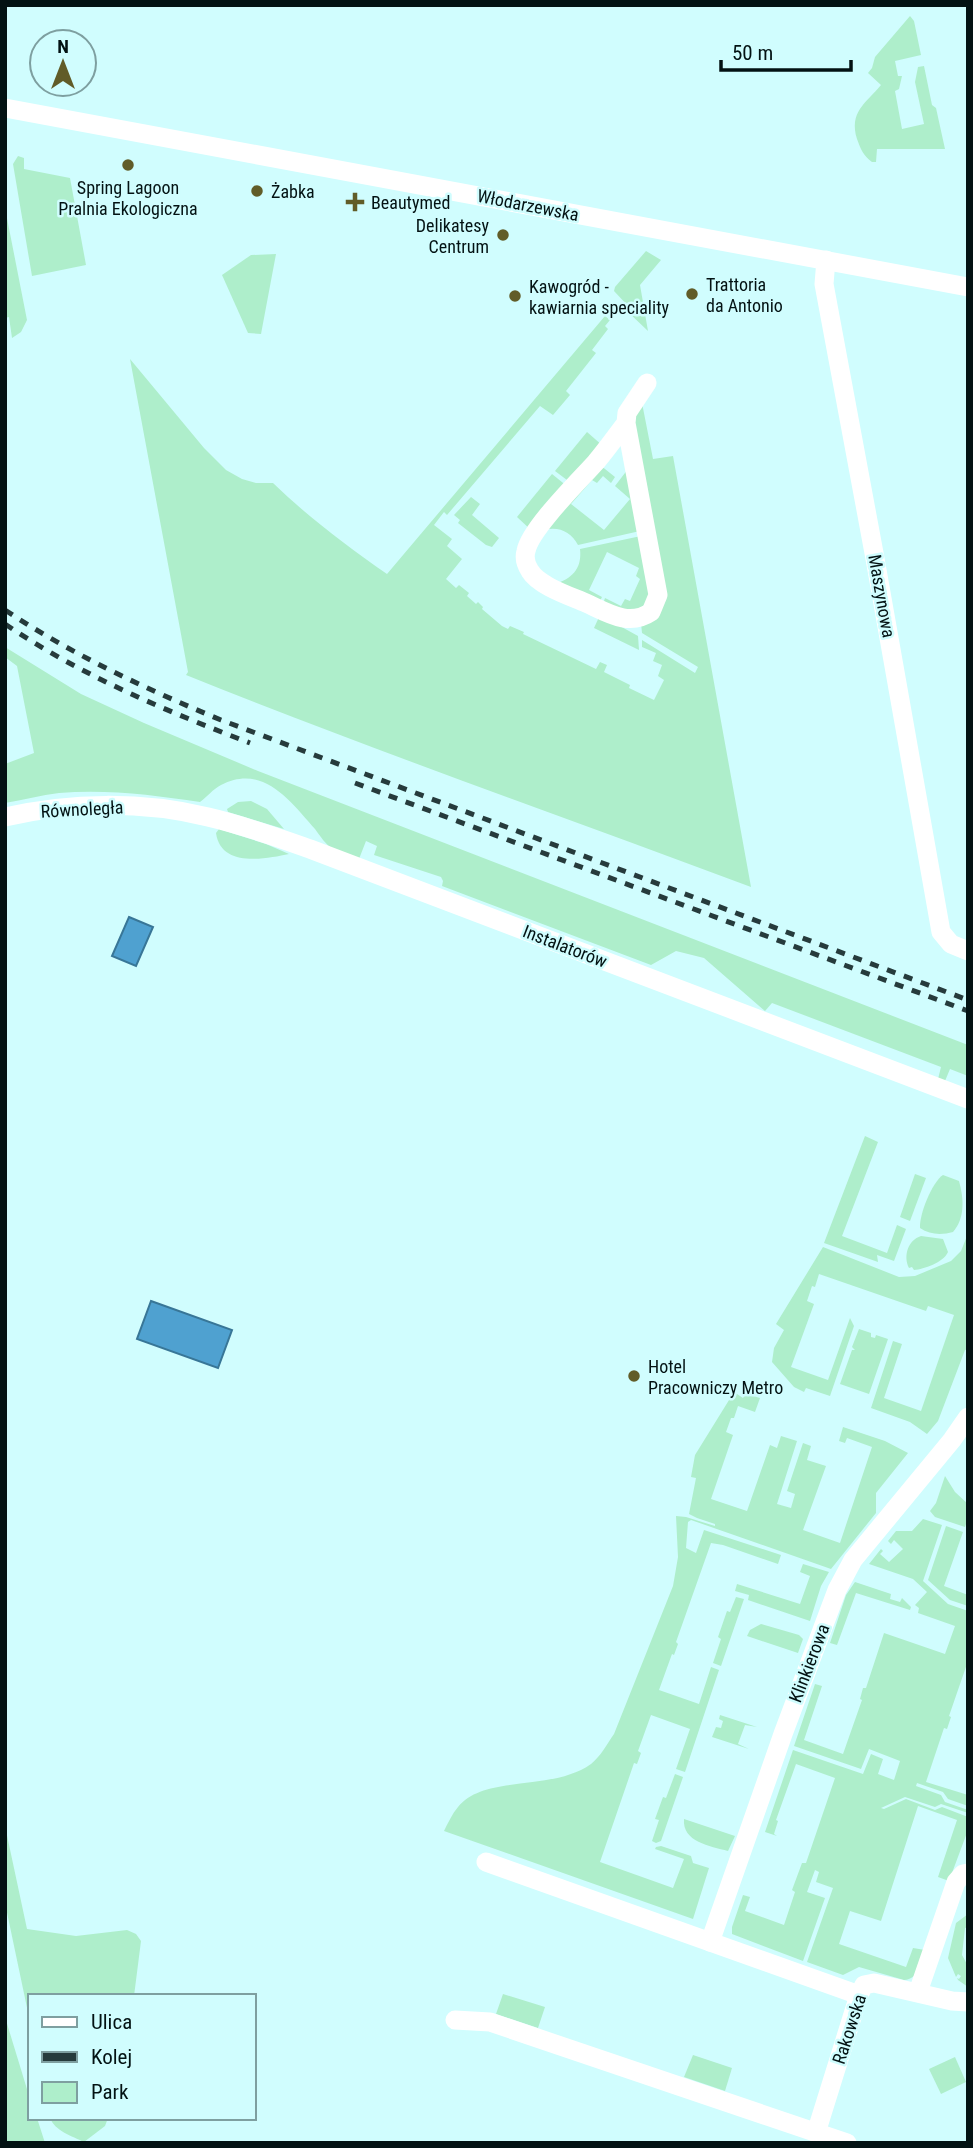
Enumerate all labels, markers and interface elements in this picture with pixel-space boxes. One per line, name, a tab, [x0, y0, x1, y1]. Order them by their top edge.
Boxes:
north arrow	[28, 28, 98, 98]
scale bar	[721, 28, 850, 72]
text: N	[57, 35, 69, 58]
text: 50 m	[732, 41, 773, 65]
marker: Spring Lagoon Pralnia Ekologiczna	[120, 157, 136, 173]
place label: Spring Lagoon Pralnia Ekologiczna	[58, 177, 198, 219]
place label: Żabka	[271, 181, 315, 202]
marker: Żabka	[249, 183, 265, 199]
street label: Włodarzewska	[475, 185, 581, 225]
marker: Beautymed	[345, 192, 365, 212]
place label: Beautymed	[371, 192, 450, 213]
place label: Delikatesy Centrum	[416, 215, 489, 257]
marker: Delikatesy Centrum	[495, 227, 511, 243]
place label: Trattoria da Antonio	[706, 274, 783, 316]
place label: Kawogród - kawiarnia speciality	[529, 276, 669, 318]
marker: Trattoria da Antonio	[684, 286, 700, 302]
marker: Kawogród - kawiarnia speciality	[507, 288, 523, 304]
street label: Maszynowa	[864, 553, 900, 639]
street label: Równoległa	[40, 796, 124, 822]
street label: Instalatorów	[520, 920, 610, 972]
place label: Hotel Pracowniczy Metro	[648, 1356, 783, 1398]
marker: Hotel Pracowniczy Metro	[626, 1368, 642, 1384]
street label: Klinkierowa	[784, 1621, 834, 1705]
street label: Rakowska	[828, 1992, 870, 2066]
legend	[28, 1994, 256, 2120]
text: Ulica	[91, 2010, 132, 2034]
text: Kolej	[91, 2045, 132, 2069]
text: Park	[91, 2080, 129, 2104]

